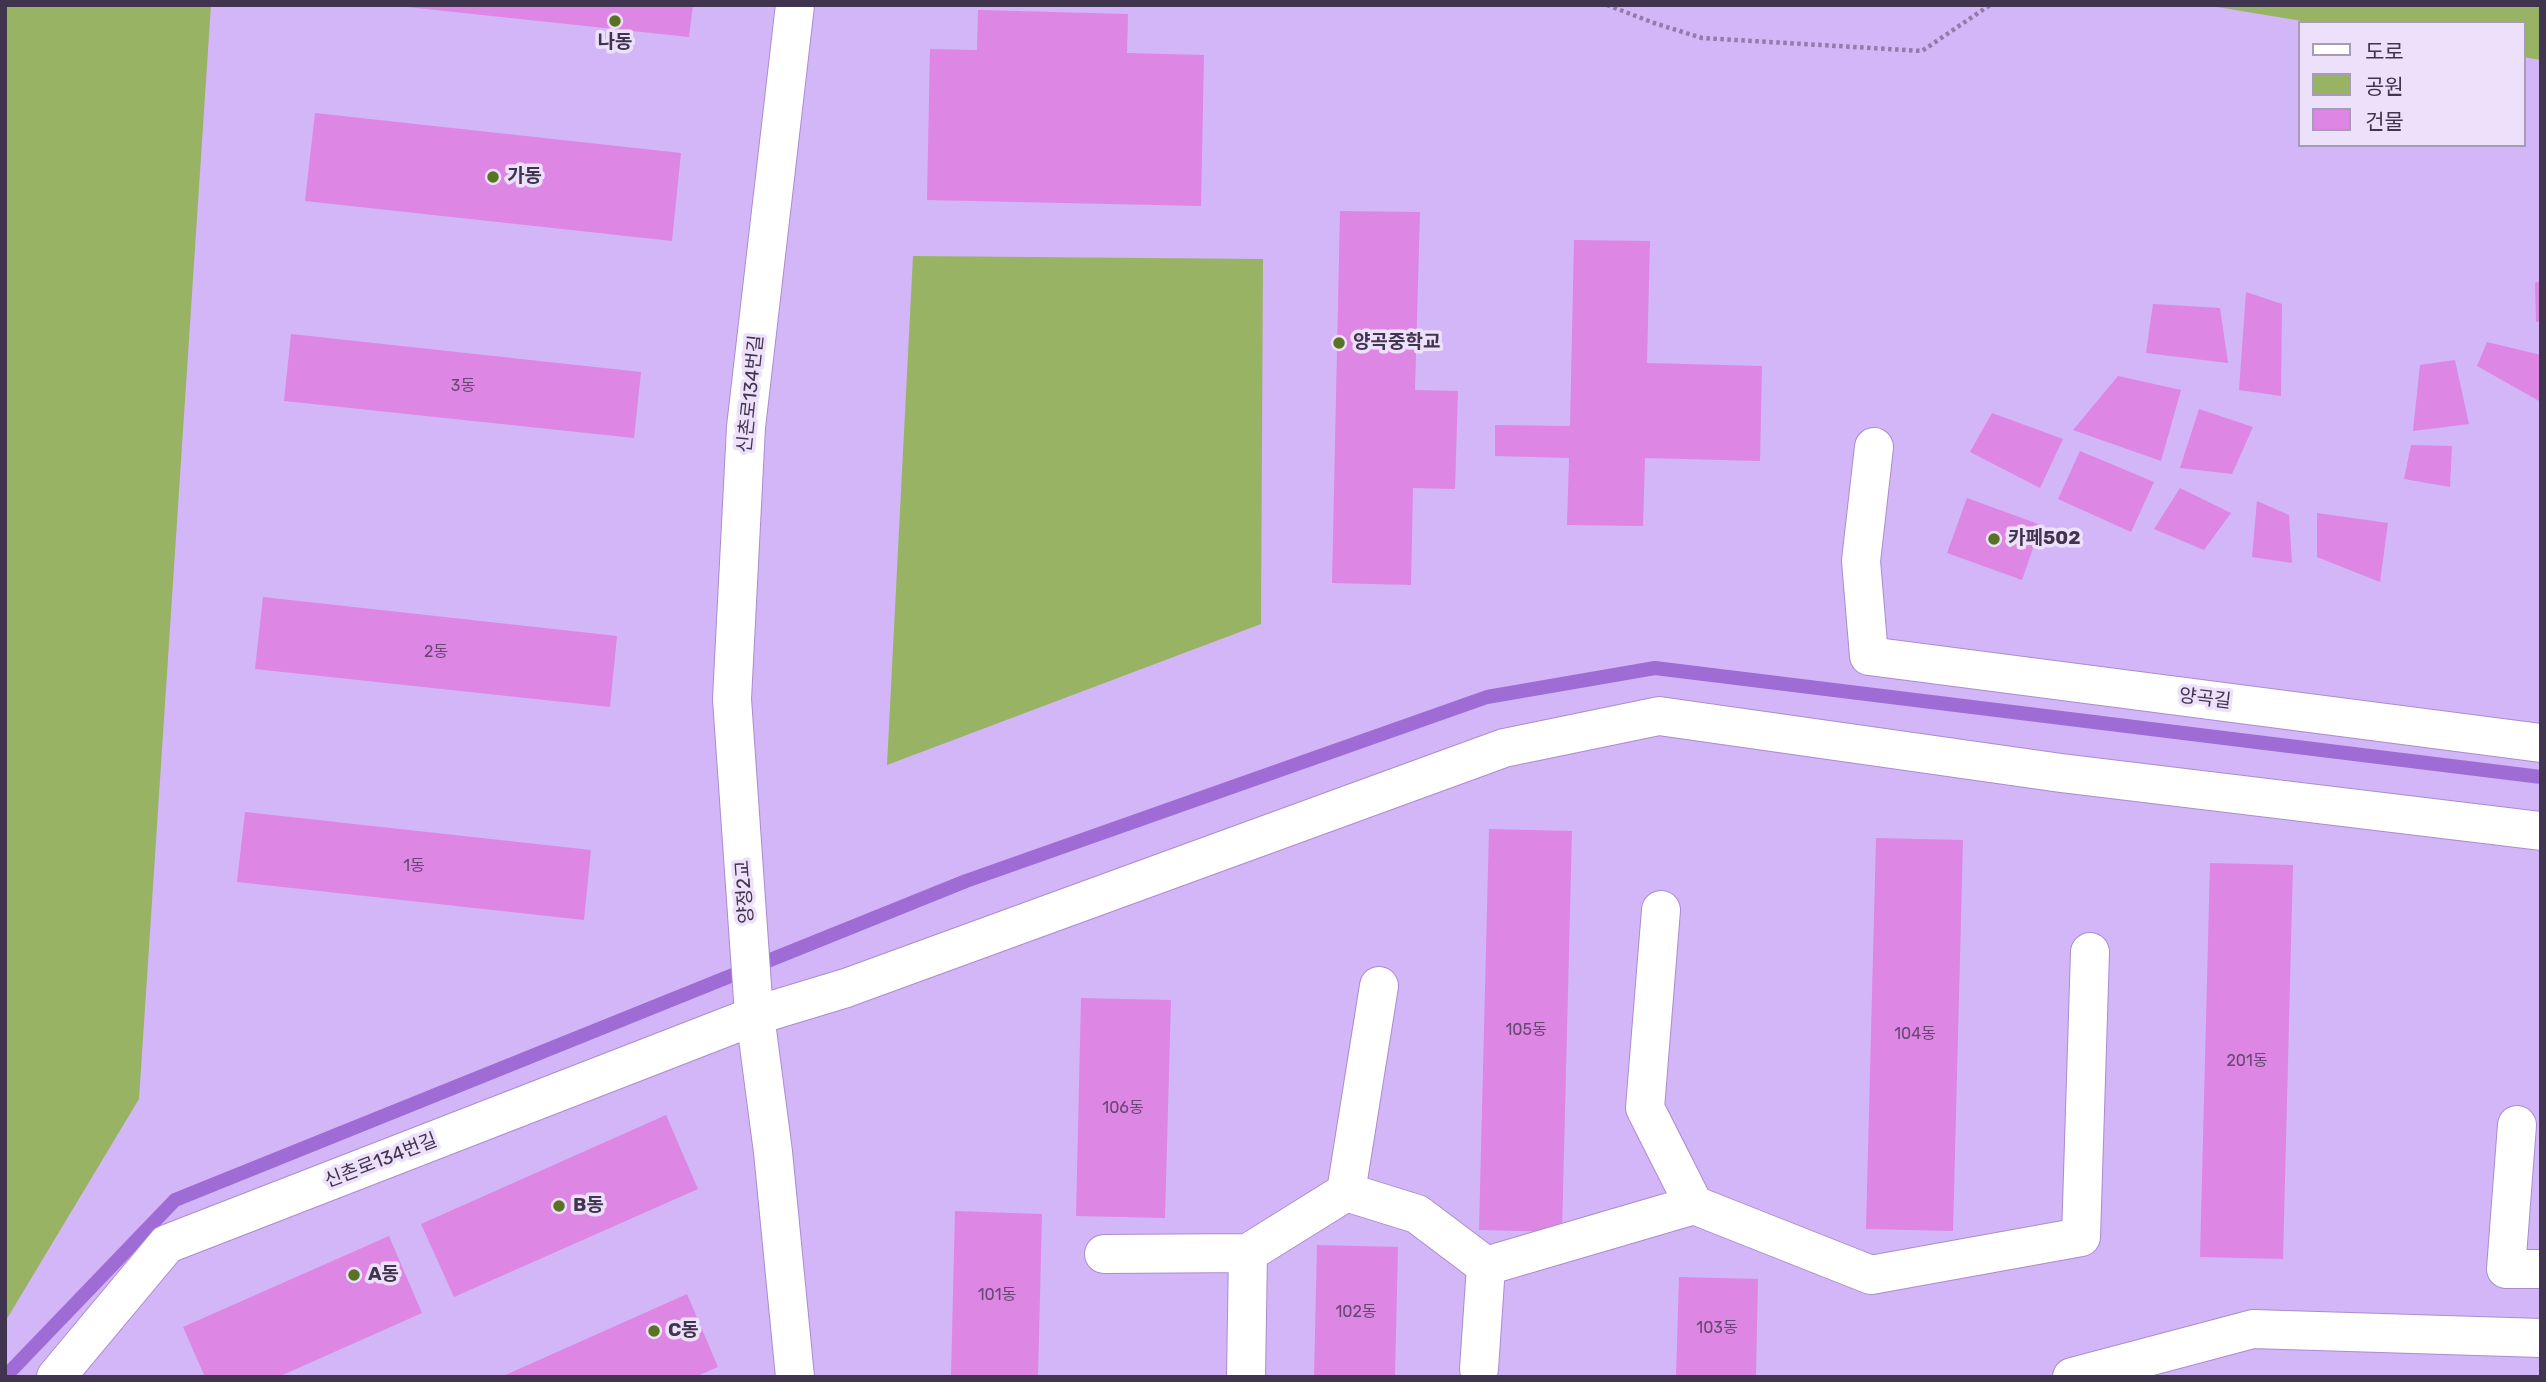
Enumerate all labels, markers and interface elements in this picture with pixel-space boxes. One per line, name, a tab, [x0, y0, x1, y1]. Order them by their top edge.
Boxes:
marker: 나동	[607, 13, 623, 29]
legend	[2298, 21, 2525, 147]
place label: 나동	[598, 32, 632, 54]
text: 도로	[2365, 39, 2404, 64]
text: 공원	[2365, 74, 2404, 99]
text: 건물	[2365, 109, 2404, 134]
place label: 가동	[507, 166, 542, 188]
marker: 가동	[485, 169, 501, 185]
place label: 양곡중학교	[1353, 332, 1440, 354]
street label: 신촌로134번길	[733, 334, 769, 454]
marker: 양곡중학교	[1331, 335, 1347, 351]
house number: 3동	[451, 376, 475, 396]
place label: 카페502	[2008, 528, 2081, 550]
marker: 카페502	[1986, 531, 2002, 547]
house number: 2동	[424, 642, 448, 662]
street label: 양곡길	[2178, 684, 2232, 714]
house number: 1동	[403, 856, 425, 876]
street label: 양정2교	[731, 859, 759, 925]
house number: 105동	[1505, 1020, 1547, 1040]
house number: 104동	[1894, 1024, 1936, 1044]
house number: 201동	[2226, 1051, 2268, 1071]
house number: 106동	[1102, 1098, 1144, 1118]
street label: 신촌로134번길	[321, 1129, 441, 1193]
place label: B동	[573, 1195, 604, 1217]
marker: B동	[551, 1198, 567, 1214]
place label: A동	[368, 1264, 399, 1286]
marker: A동	[346, 1267, 362, 1283]
house number: 101동	[978, 1285, 1016, 1305]
house number: 102동	[1335, 1302, 1377, 1322]
house number: 103동	[1696, 1318, 1738, 1338]
place label: C동	[668, 1320, 699, 1342]
marker: C동	[646, 1323, 662, 1339]

